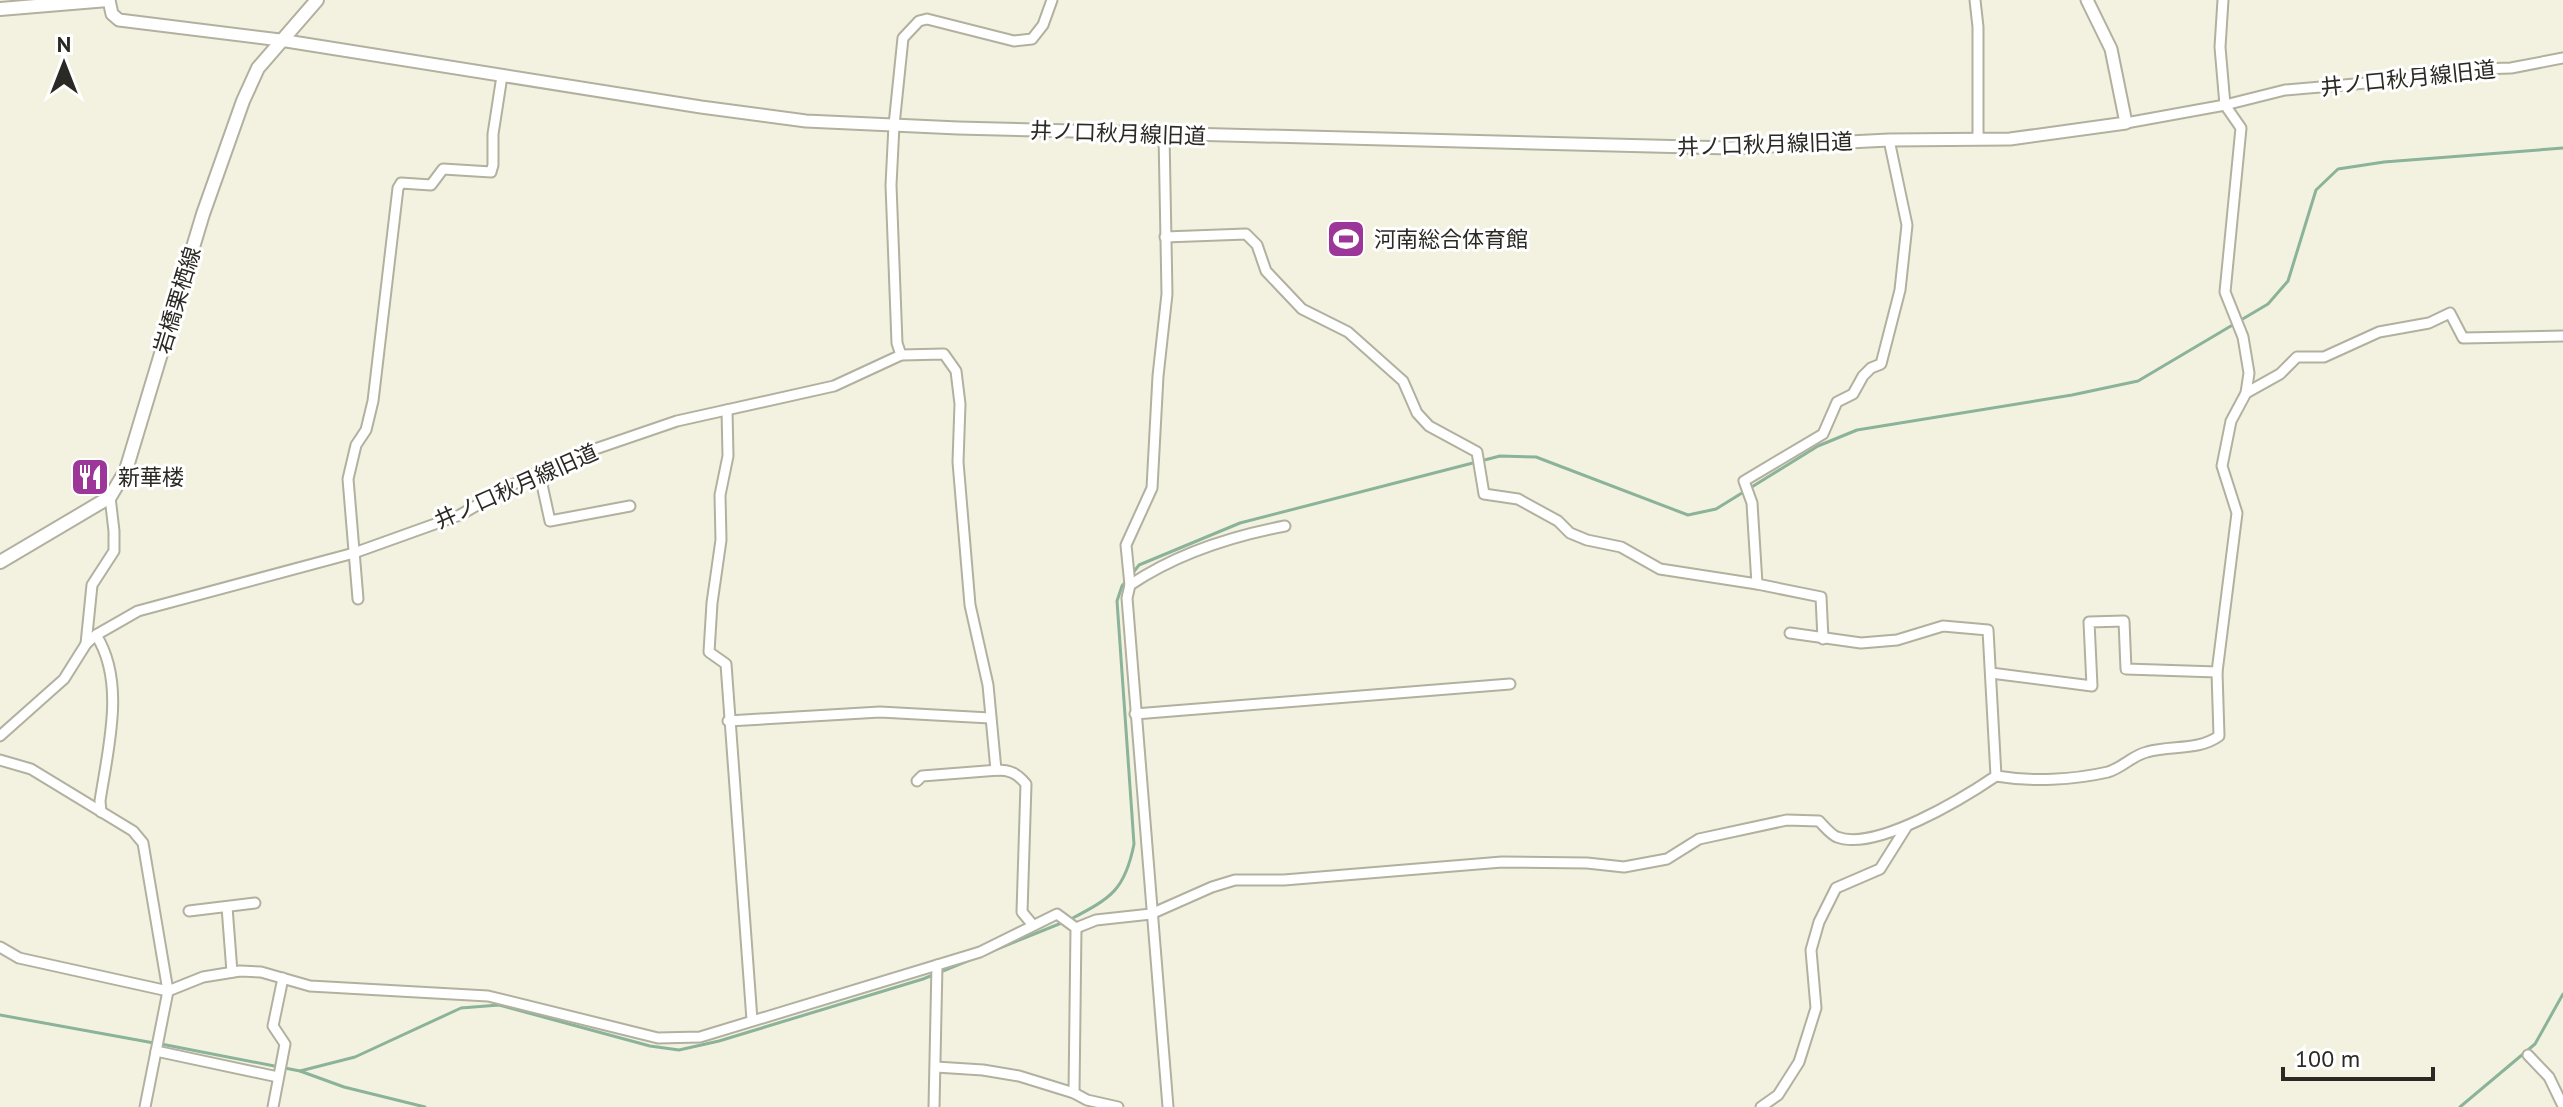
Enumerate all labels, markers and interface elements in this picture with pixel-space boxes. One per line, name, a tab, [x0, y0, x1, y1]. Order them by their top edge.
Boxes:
north arrow	[24, 24, 104, 104]
text: N	[57, 30, 71, 58]
street label: 井ノ口秋月線旧道	[2319, 55, 2497, 101]
street label: 井ノ口秋月線旧道	[1030, 116, 1206, 150]
street label: 井ノ口秋月線旧道	[1677, 127, 1853, 161]
sports icon: 河南総合体育館	[1325, 218, 1367, 260]
place label: 河南総合体育館	[1374, 225, 1528, 253]
street label: 岩橋栗栖線	[148, 243, 206, 357]
street label: 井ノ口秋月線旧道	[430, 437, 602, 535]
restaurant icon: 新華楼	[69, 456, 111, 498]
place label: 新華楼	[118, 463, 184, 491]
scale bar	[2283, 1031, 2433, 1081]
text: 100 m	[2295, 1043, 2360, 1074]

